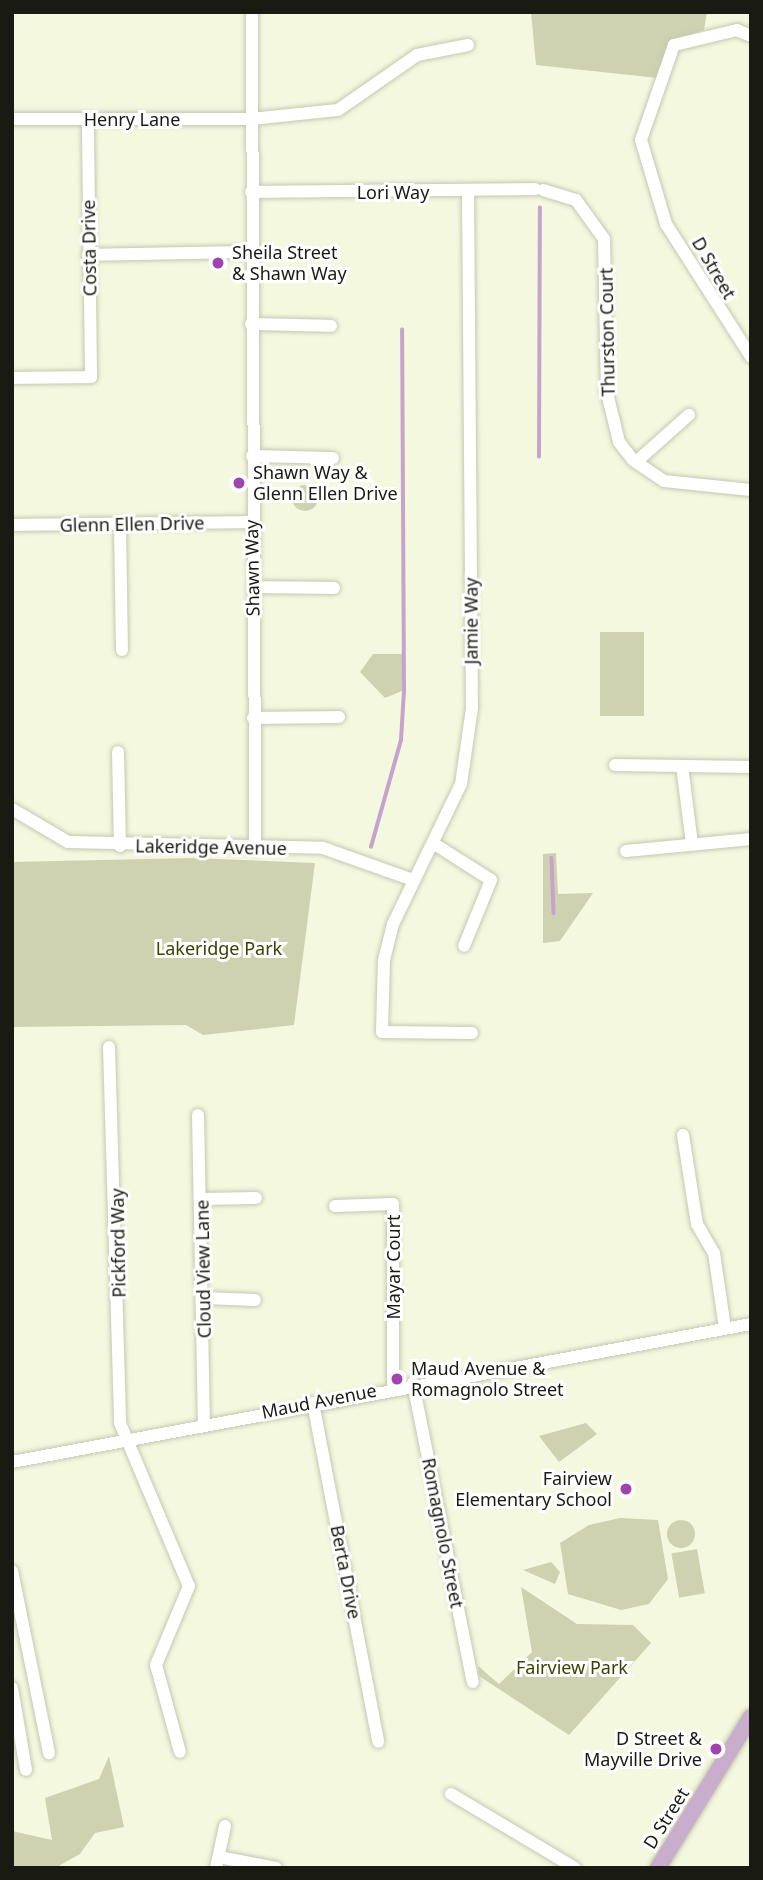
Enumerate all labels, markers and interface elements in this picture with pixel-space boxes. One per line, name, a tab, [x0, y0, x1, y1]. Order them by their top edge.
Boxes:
street label: Henry Lane	[84, 108, 180, 130]
street label: Lori Way	[357, 181, 429, 203]
street label: Costa Drive	[77, 199, 101, 297]
street label: D Street	[688, 233, 740, 303]
place label: Sheila Street & Shawn Way	[232, 242, 347, 284]
marker: Sheila Street & Shawn Way	[210, 255, 226, 271]
street label: Thurston Court	[595, 267, 619, 397]
place label: Shawn Way & Glenn Ellen Drive	[253, 462, 398, 504]
marker: Shawn Way & Glenn Ellen Drive	[231, 475, 247, 491]
street label: Glenn Ellen Drive	[60, 512, 204, 536]
street label: Shawn Way	[240, 519, 264, 617]
street label: Jamie Way	[460, 578, 482, 664]
street label: Lakeridge Avenue	[135, 835, 287, 859]
park label: Lakeridge Park	[156, 937, 282, 959]
street label: Pickford Way	[106, 1188, 130, 1298]
street label: Cloud View Lane	[191, 1199, 215, 1339]
street label: Mayar Court	[382, 1214, 404, 1320]
place label: Maud Avenue & Romagnolo Street	[411, 1358, 564, 1400]
marker: Maud Avenue & Romagnolo Street	[389, 1371, 405, 1387]
street label: Maud Avenue	[260, 1379, 378, 1423]
street label: Romagnolo Street	[418, 1456, 468, 1610]
place label: Fairview Elementary School	[455, 1468, 612, 1510]
marker: Fairview Elementary School	[618, 1481, 634, 1497]
street label: Berta Drive	[326, 1523, 366, 1621]
park label: Fairview Park	[516, 1656, 628, 1678]
place label: D Street & Mayville Drive	[584, 1728, 702, 1770]
marker: D Street & Mayville Drive	[708, 1741, 724, 1757]
street label: D Street	[639, 1783, 693, 1853]

